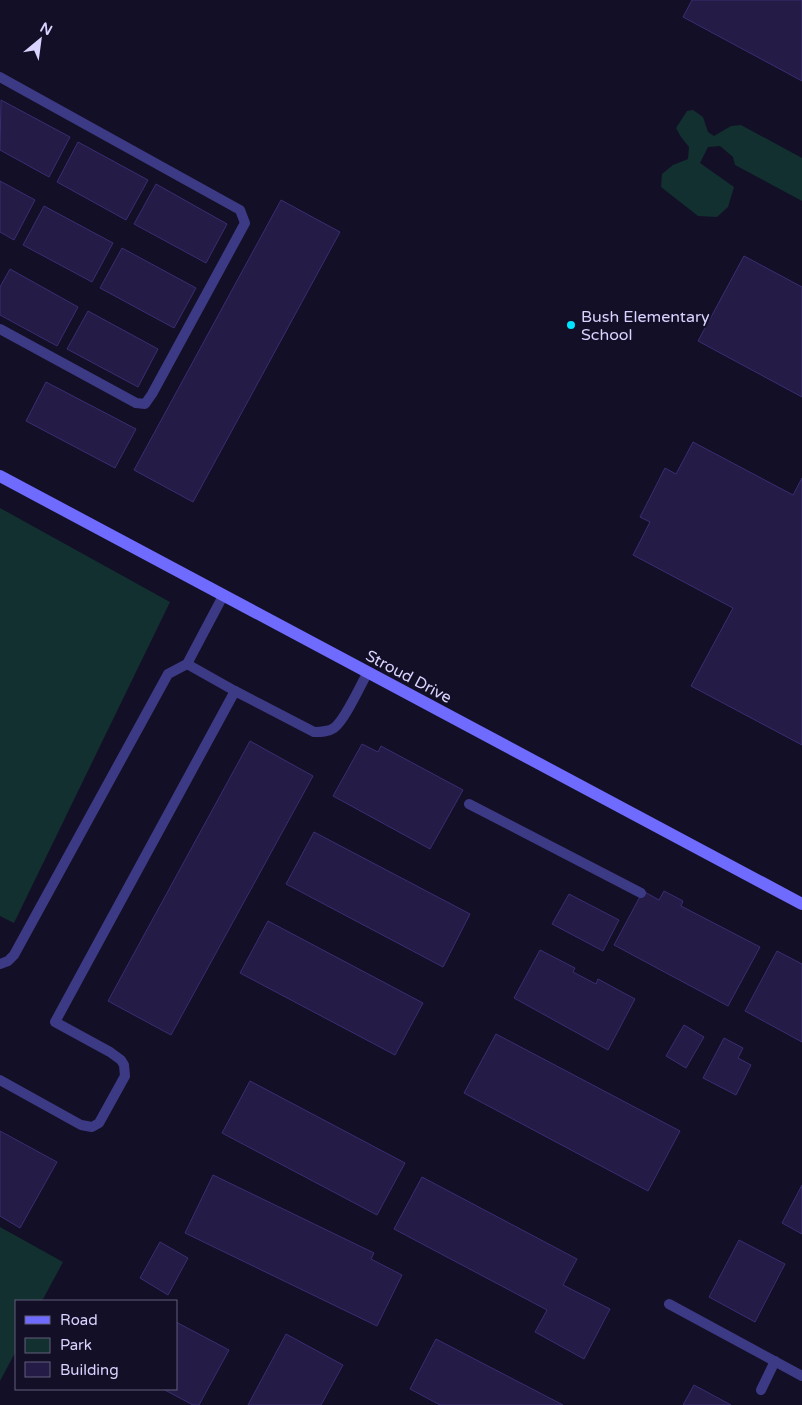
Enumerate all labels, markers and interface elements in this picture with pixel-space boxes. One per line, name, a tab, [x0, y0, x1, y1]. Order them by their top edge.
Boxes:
north arrow	[15, 15, 65, 65]
text: N	[37, 19, 55, 39]
place label: Bush Elementary School	[581, 307, 710, 345]
marker: Bush Elementary School	[565, 319, 577, 331]
street label: Stroud Drive	[362, 646, 455, 708]
legend	[15, 1300, 178, 1390]
text: Road	[60, 1311, 98, 1329]
text: Park	[60, 1336, 92, 1354]
text: Building	[60, 1361, 119, 1379]

